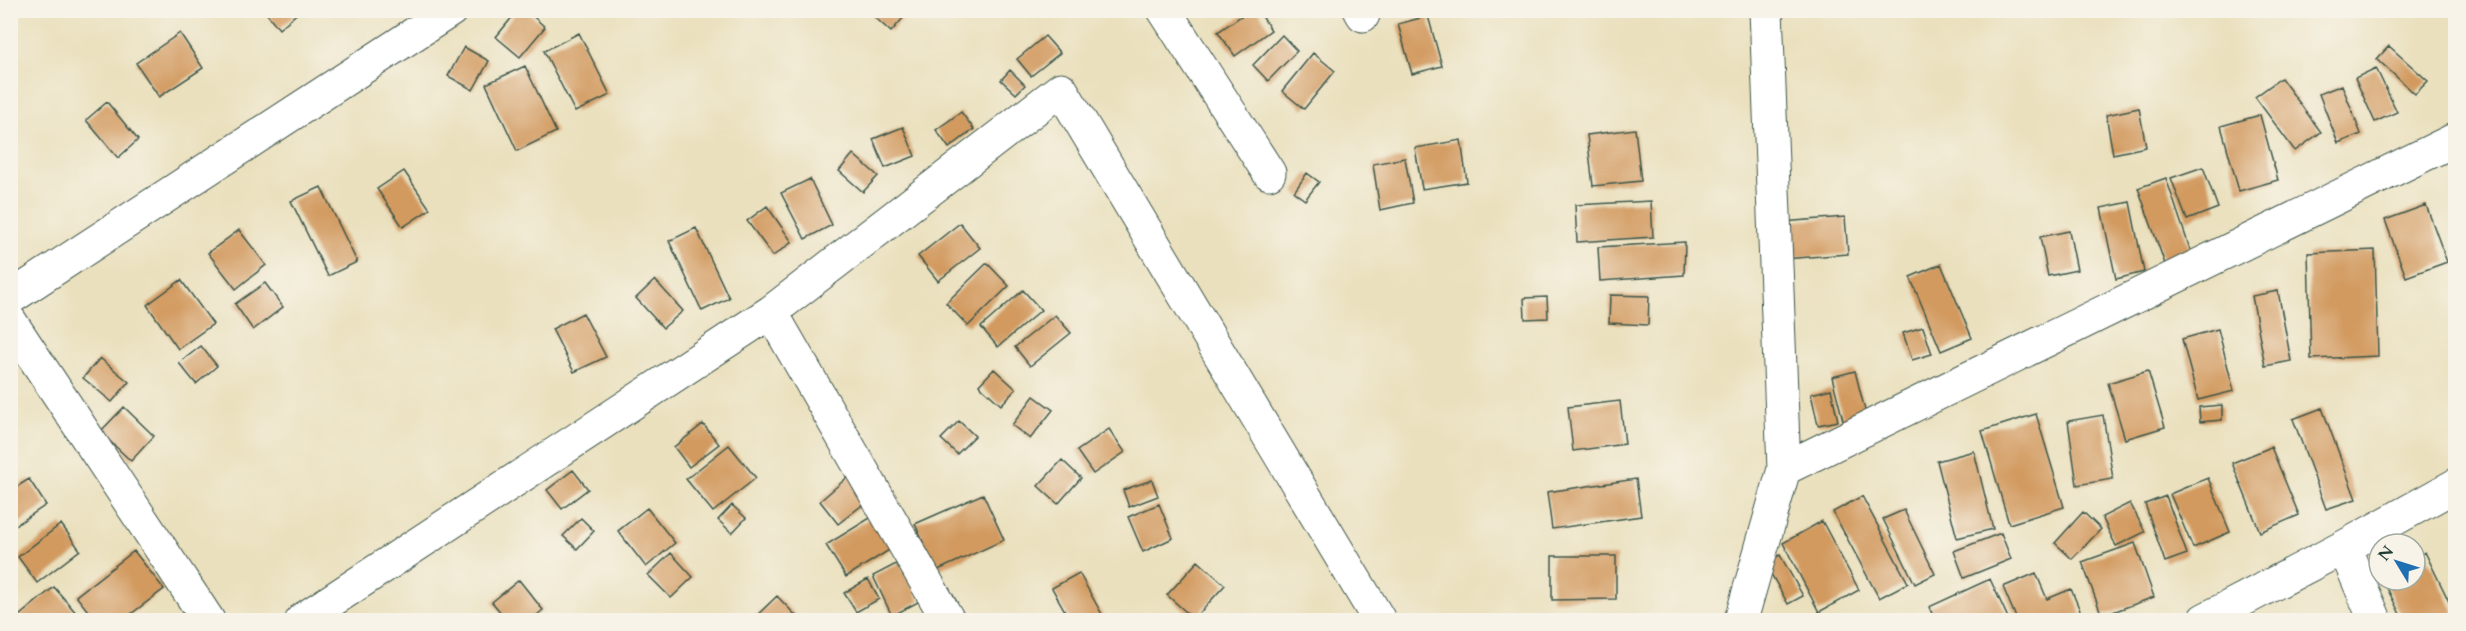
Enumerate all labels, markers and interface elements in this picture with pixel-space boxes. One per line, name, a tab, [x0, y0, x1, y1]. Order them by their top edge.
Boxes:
north arrow	[2367, 532, 2427, 592]
text: N	[2373, 541, 2399, 566]

